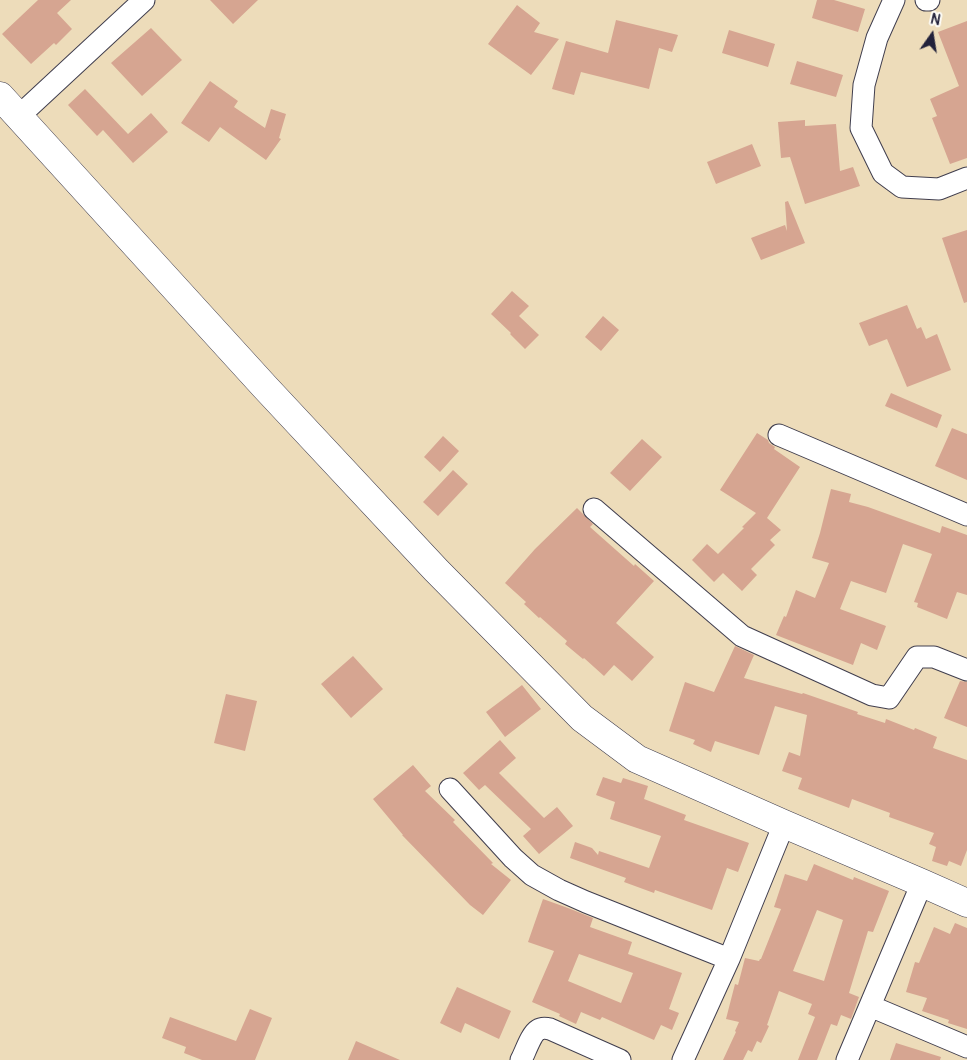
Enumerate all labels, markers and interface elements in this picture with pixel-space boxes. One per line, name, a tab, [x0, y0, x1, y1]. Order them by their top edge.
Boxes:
north arrow	[907, 10, 957, 60]
text: N	[929, 11, 942, 29]

